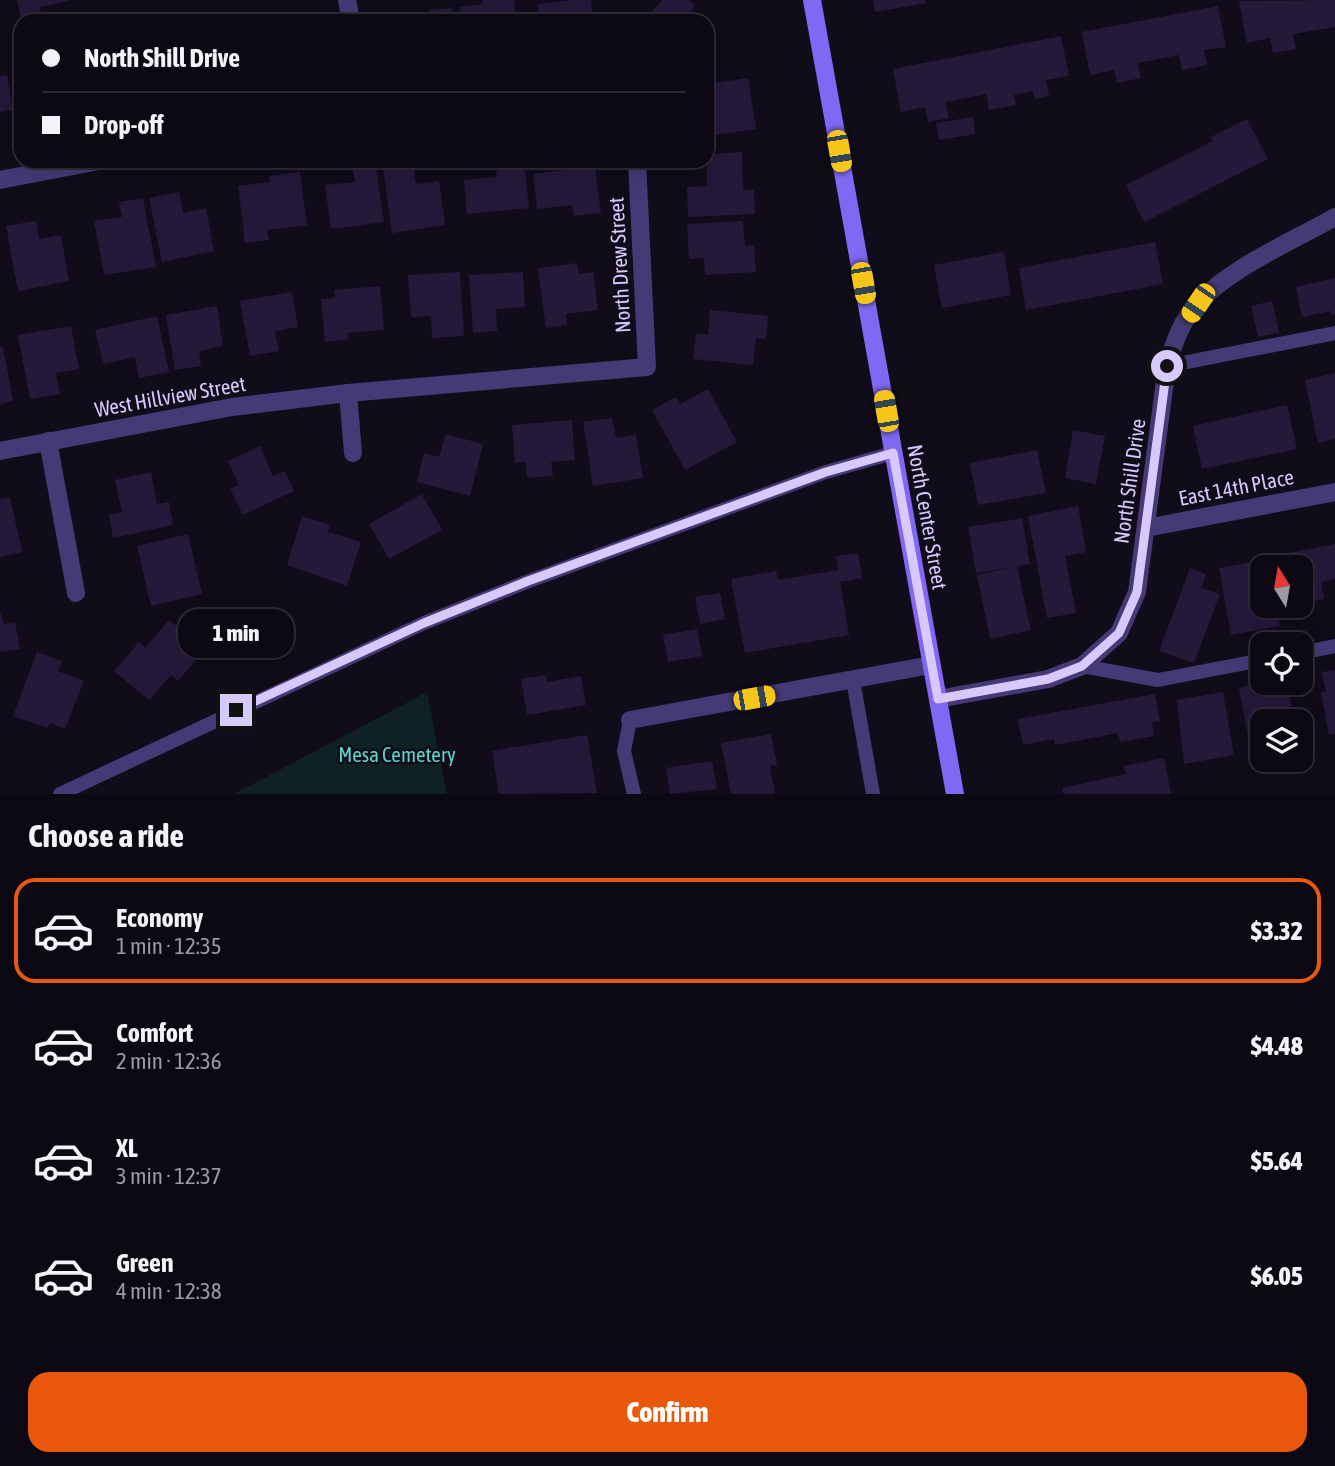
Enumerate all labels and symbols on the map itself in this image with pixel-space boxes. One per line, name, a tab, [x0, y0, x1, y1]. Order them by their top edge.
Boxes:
car	[826, 128, 853, 174]
street label: North Drew Street	[603, 196, 635, 334]
car	[850, 260, 877, 306]
car	[1178, 280, 1219, 326]
route start	[1151, 350, 1183, 382]
street label: West Hillview Street	[93, 371, 247, 421]
car	[873, 388, 900, 434]
street label: North Shill Drive	[1108, 417, 1150, 545]
street label: North Center Street	[903, 443, 953, 591]
street label: East 14th Place	[1176, 464, 1296, 510]
north arrow	[1250, 555, 1312, 618]
callout: 1 min	[178, 608, 294, 658]
car	[732, 684, 777, 712]
route end	[220, 694, 252, 726]
park label: Mesa Cemetery	[338, 742, 456, 766]

